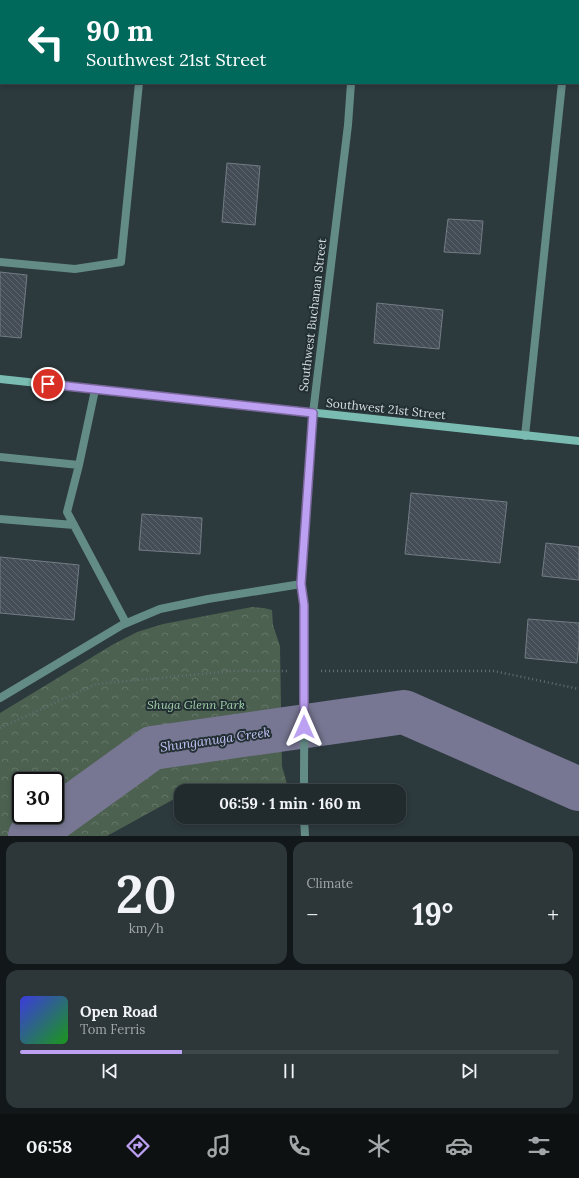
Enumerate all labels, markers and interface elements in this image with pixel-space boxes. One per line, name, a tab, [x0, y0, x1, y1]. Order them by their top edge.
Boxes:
text: 90 m	[86, 13, 153, 49]
icon: left	[20, 16, 72, 68]
text: Southwest 21st Street	[86, 48, 266, 71]
street label: Southwest Buchanan Street	[296, 237, 329, 392]
pin	[31, 367, 65, 401]
icon: arrive	[37, 373, 59, 395]
street label: Southwest 21st Street	[325, 395, 447, 422]
park label: Shuga Glenn Park	[147, 697, 245, 712]
position arrow	[283, 706, 325, 748]
water label: Shunganuga Creek	[159, 723, 272, 756]
speed limit sign: 30	[12, 772, 64, 824]
text: 06:59 · 1 min · 160 m	[219, 794, 361, 813]
text: 20	[116, 861, 177, 927]
text: Climate	[307, 875, 353, 892]
text: 19°	[412, 895, 453, 933]
text: −	[307, 900, 318, 928]
text: +	[547, 900, 559, 928]
text: km/h	[129, 920, 164, 937]
text: Open Road	[80, 1002, 158, 1021]
text: Tom Ferris	[80, 1021, 145, 1038]
icon: previous	[99, 1060, 121, 1082]
icon: pause	[278, 1060, 300, 1082]
icon: next	[458, 1060, 480, 1082]
icon: directions	[124, 1132, 152, 1160]
icon: music	[205, 1132, 233, 1160]
icon: phone	[285, 1132, 313, 1160]
icon: climate	[365, 1132, 393, 1160]
icon: car	[445, 1132, 473, 1160]
icon: filters	[525, 1132, 553, 1160]
text: 06:58	[26, 1135, 72, 1158]

